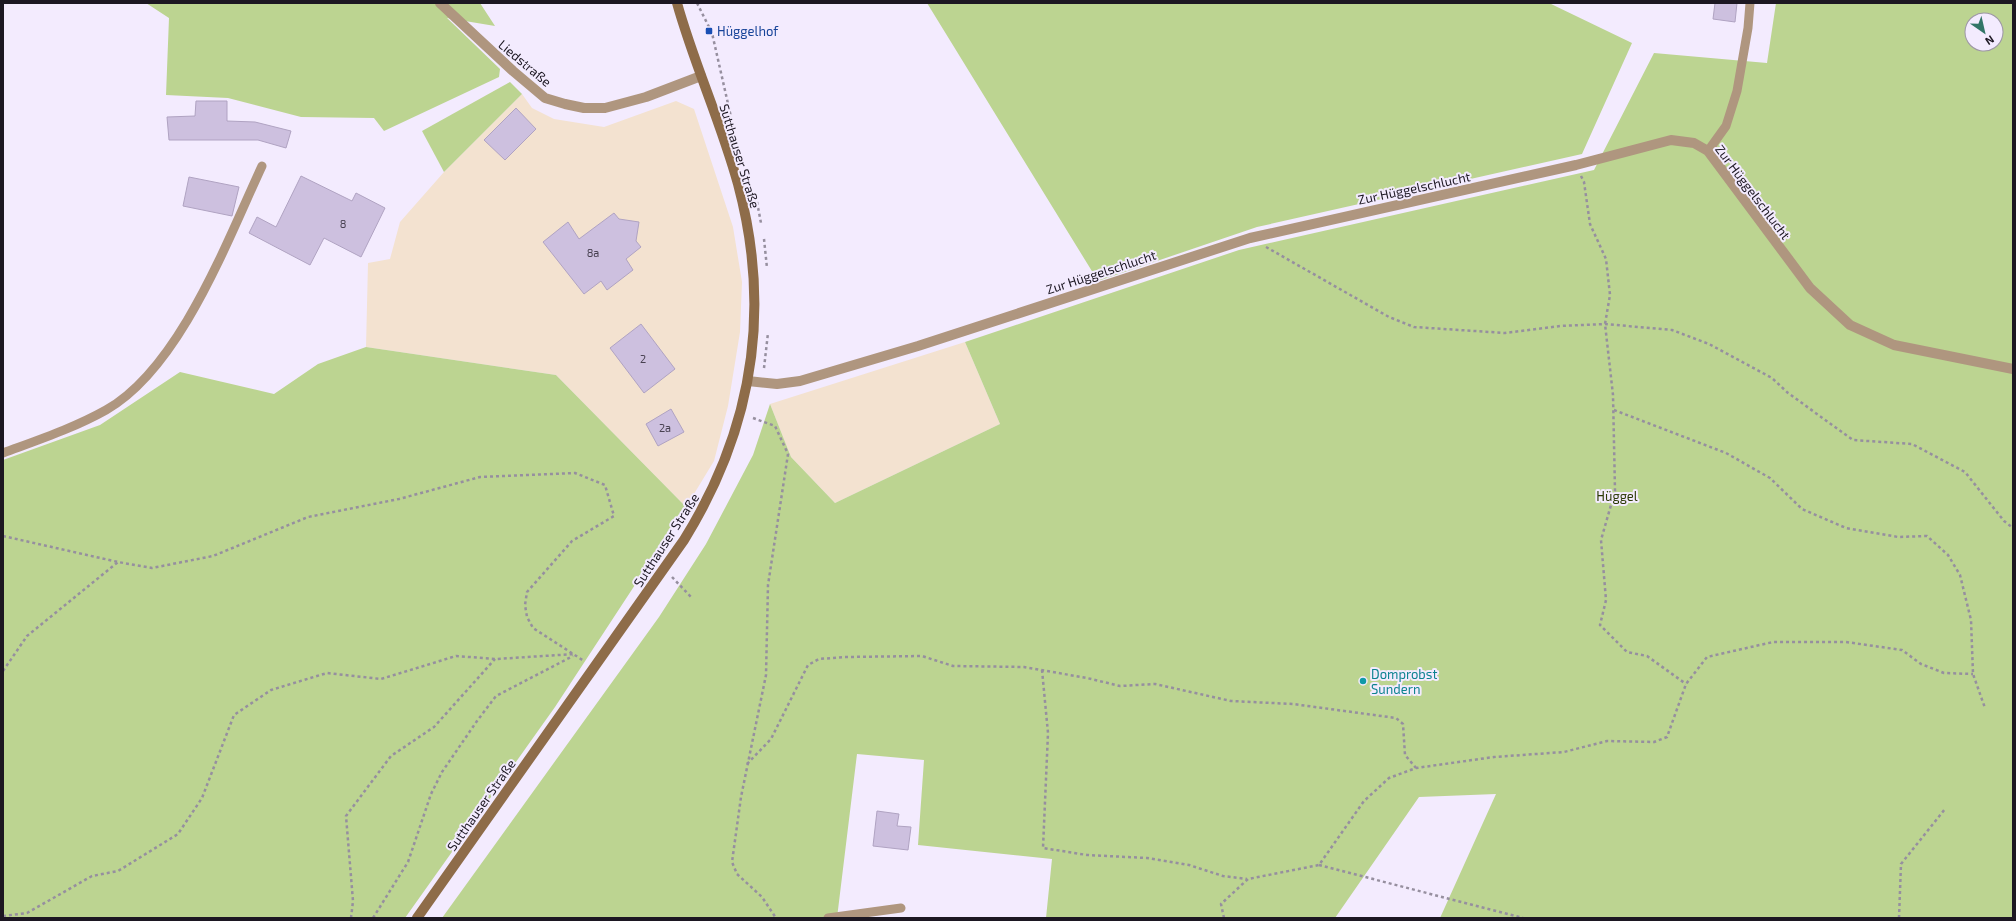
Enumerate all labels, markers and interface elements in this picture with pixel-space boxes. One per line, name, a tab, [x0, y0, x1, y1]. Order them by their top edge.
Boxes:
north arrow	[1964, 12, 2004, 52]
place label: Hüggelhof	[717, 23, 779, 39]
marker: Hüggelhof	[704, 26, 714, 36]
text: N	[1983, 33, 1997, 48]
street label: Liedstraße	[495, 36, 555, 90]
street label: Sutthauser Straße	[716, 102, 764, 210]
street label: Zur Hüggelschlucht	[1712, 141, 1794, 243]
street label: Zur Hüggelschlucht	[1356, 168, 1472, 208]
house number: 8	[340, 217, 346, 230]
house number: 8a	[587, 246, 599, 259]
street label: Zur Hüggelschlucht	[1044, 247, 1158, 297]
house number: 2	[640, 352, 646, 365]
house number: 2a	[659, 421, 671, 434]
park label: Hüggel	[1596, 488, 1638, 504]
street label: Sutthauser Straße	[630, 490, 702, 590]
place label: Domprobst Sundern	[1371, 666, 1437, 697]
marker: Domprobst Sundern	[1358, 676, 1368, 686]
street label: Sutthauser Straße	[443, 756, 519, 854]

